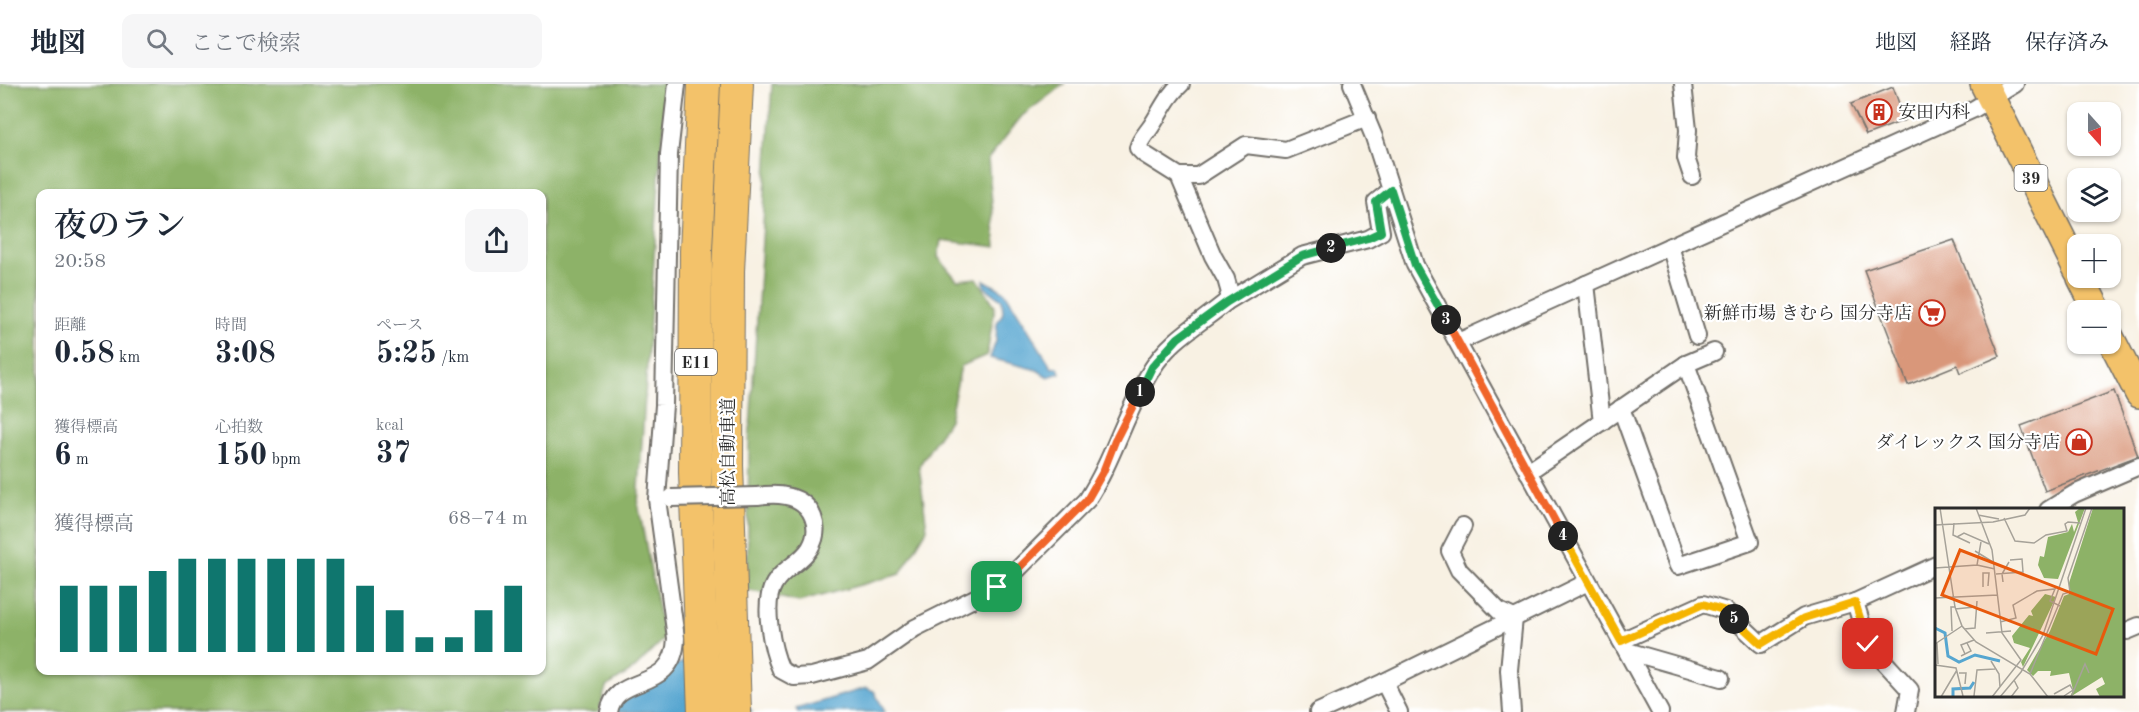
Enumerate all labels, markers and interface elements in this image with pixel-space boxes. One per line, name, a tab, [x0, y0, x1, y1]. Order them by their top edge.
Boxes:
search box	[122, 14, 542, 68]
icon: search	[143, 25, 176, 58]
text: 地図	[30, 31, 86, 59]
text: ここで検索	[191, 33, 301, 55]
text: 地図	[1875, 33, 1917, 54]
text: 経路	[1950, 33, 1992, 54]
text: 保存済み	[2025, 33, 2109, 54]
building icon: 安田内科	[1864, 97, 1894, 127]
place label: 安田内科	[1898, 102, 1970, 122]
north arrow	[2067, 102, 2121, 156]
map controls	[2067, 102, 2121, 354]
road number: 39	[2014, 165, 2048, 191]
button: layers	[2067, 168, 2121, 222]
button: share	[465, 209, 528, 272]
text: 夜のラン	[54, 211, 186, 244]
pin: 2	[1316, 233, 1346, 263]
button: +	[2067, 234, 2121, 288]
text: 2	[1326, 240, 1336, 256]
text: 20:58	[54, 252, 106, 272]
supermarket icon: 新鮮市場 きむら 国分寺店	[1917, 298, 1947, 328]
button: −	[2067, 300, 2121, 354]
place label: 新鮮市場 きむら 国分寺店	[1704, 303, 1912, 323]
pin: 3	[1431, 305, 1461, 335]
text: 3	[1441, 312, 1451, 328]
text: 距離	[54, 318, 86, 334]
text: 時間	[215, 318, 247, 334]
text: ペース	[376, 318, 423, 334]
text: 0.58	[54, 339, 115, 369]
text: 3:08	[215, 339, 276, 369]
text: 5:25	[376, 339, 437, 369]
road number: E11	[675, 349, 717, 375]
text: km	[115, 350, 140, 366]
text: /km	[437, 350, 469, 366]
pin: 1	[1125, 377, 1155, 407]
text: 1	[1135, 384, 1145, 400]
street label: 高松自動車道	[718, 398, 738, 506]
text: kcal	[376, 418, 404, 434]
text: 獲得標高	[54, 420, 118, 436]
text: 心拍数	[215, 420, 263, 436]
shop icon: ダイレックス 国分寺店	[2064, 427, 2094, 457]
place label: ダイレックス 国分寺店	[1876, 432, 2060, 452]
text: 37	[376, 439, 411, 469]
text: 6	[54, 441, 71, 471]
text: 150	[215, 441, 267, 471]
text: m	[71, 452, 89, 468]
text: bpm	[267, 452, 301, 468]
inset map	[1935, 508, 2124, 697]
text: 68–74 m	[448, 509, 528, 529]
text: 獲得標高	[54, 515, 134, 535]
pin: 4	[1548, 521, 1578, 551]
text: 4	[1558, 528, 1568, 544]
pin	[971, 561, 1022, 612]
icon: arrive	[980, 570, 1013, 603]
pin: 5	[1719, 604, 1749, 634]
text: 5	[1729, 611, 1739, 627]
pin	[1842, 618, 1893, 669]
icon: check	[1851, 627, 1884, 660]

